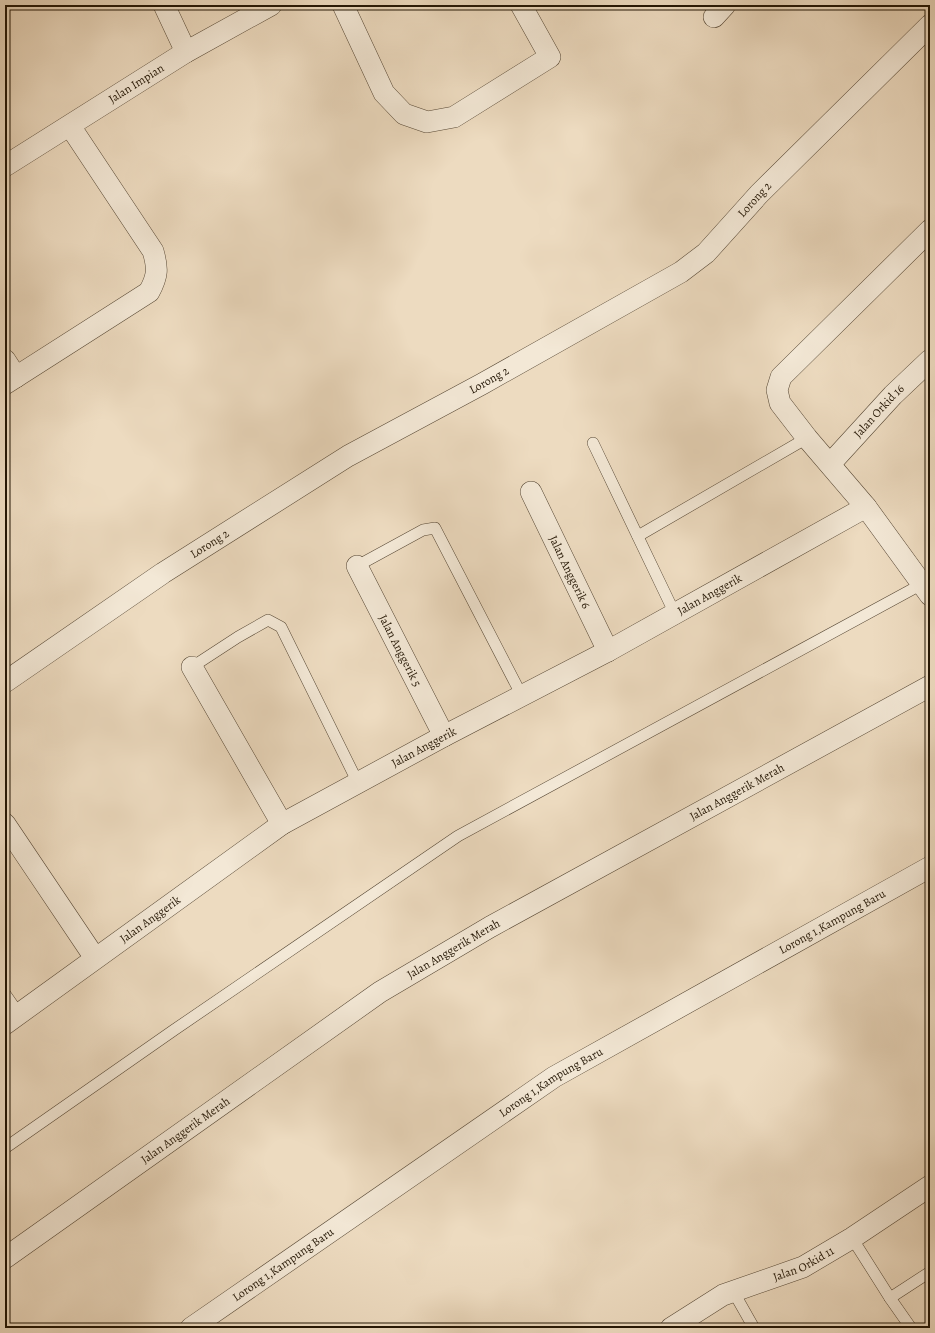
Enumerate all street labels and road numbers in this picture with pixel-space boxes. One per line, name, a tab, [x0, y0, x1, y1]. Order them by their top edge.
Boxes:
street label: Jalan Impian	[105, 60, 167, 107]
street label: Lorong 2	[734, 178, 775, 221]
street label: Lorong 2	[466, 362, 512, 397]
street label: Jalan Orkid 16	[850, 380, 908, 441]
street label: Lorong 2	[187, 525, 232, 562]
street label: Jalan Anggerik 6	[545, 533, 594, 612]
street label: Jalan Anggerik	[674, 570, 745, 619]
street label: Jalan Anggerik 5	[375, 612, 425, 689]
street label: Jalan Anggerik	[389, 723, 459, 771]
street label: Jalan Anggerik Merah	[687, 759, 788, 824]
street label: Lorong 1,Kampung Baru	[776, 885, 889, 958]
street label: Jalan Anggerik	[116, 892, 184, 947]
street label: Jalan Anggerik Merah	[404, 915, 503, 982]
street label: Lorong 1,Kampung Baru	[496, 1043, 606, 1121]
street label: Jalan Anggerik Merah	[138, 1093, 233, 1167]
street label: Lorong 1,Kampung Baru	[229, 1223, 337, 1305]
street label: Jalan Orkid 11	[771, 1242, 837, 1285]

